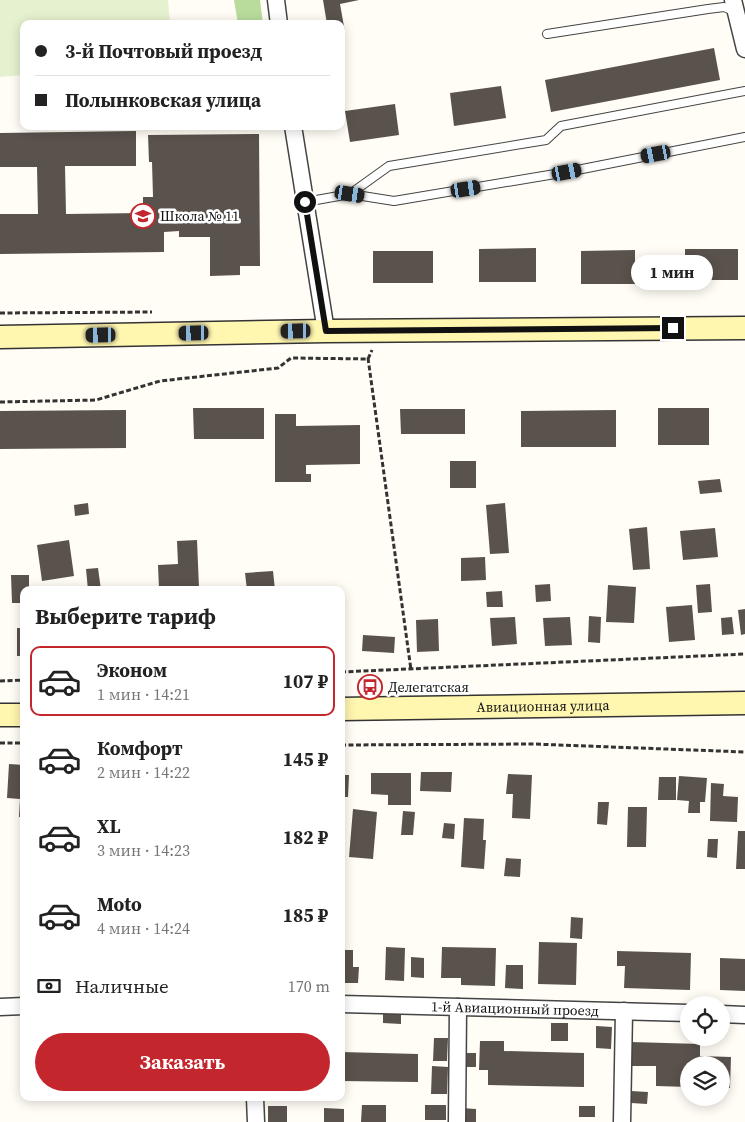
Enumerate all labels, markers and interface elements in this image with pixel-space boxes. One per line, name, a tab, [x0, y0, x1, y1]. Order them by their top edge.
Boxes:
text: 3-й Почтовый проезд	[65, 38, 262, 64]
text: Полынковская улица	[65, 87, 261, 113]
car	[639, 144, 672, 164]
car	[550, 162, 583, 182]
car	[450, 179, 481, 199]
car	[334, 184, 365, 204]
route start	[294, 191, 316, 213]
school or university icon: Школа № 11	[130, 203, 156, 229]
place label: Школа № 11	[160, 206, 239, 226]
callout: 1 мин	[632, 255, 714, 290]
text: 1 мин	[650, 261, 694, 283]
route end	[662, 317, 684, 339]
car	[280, 323, 311, 339]
car	[178, 325, 209, 341]
car	[85, 327, 116, 343]
text: Выберите тариф	[35, 601, 216, 631]
text: Эконом	[97, 657, 167, 683]
icon: car	[37, 659, 82, 704]
text: 107 ₽	[283, 668, 328, 694]
bus stop icon: Делегатская	[357, 674, 383, 700]
place label: Делегатская	[388, 677, 469, 697]
text: 1 мин · 14:21	[97, 683, 190, 705]
street label: Авиационная улица	[476, 695, 610, 717]
text: Комфорт	[97, 735, 183, 761]
icon: car	[37, 737, 82, 782]
text: 145 ₽	[283, 746, 328, 772]
text: 2 мин · 14:22	[97, 761, 190, 783]
text: XL	[97, 813, 120, 839]
icon: car	[37, 815, 82, 860]
text: 182 ₽	[283, 824, 328, 850]
text: 3 мин · 14:23	[97, 839, 190, 861]
text: Moto	[97, 891, 142, 917]
icon: car	[37, 893, 82, 938]
text: 185 ₽	[283, 902, 328, 928]
text: 4 мин · 14:24	[97, 917, 190, 939]
icon: cash	[35, 972, 63, 1000]
text: Наличные	[75, 973, 169, 999]
text: 170 m	[288, 975, 330, 997]
street label: 1-й Авиационный проезд	[431, 996, 599, 1021]
map controls	[680, 996, 730, 1106]
button: locate	[680, 996, 730, 1046]
button: Заказать	[35, 1033, 330, 1091]
button: layers	[680, 1056, 730, 1106]

